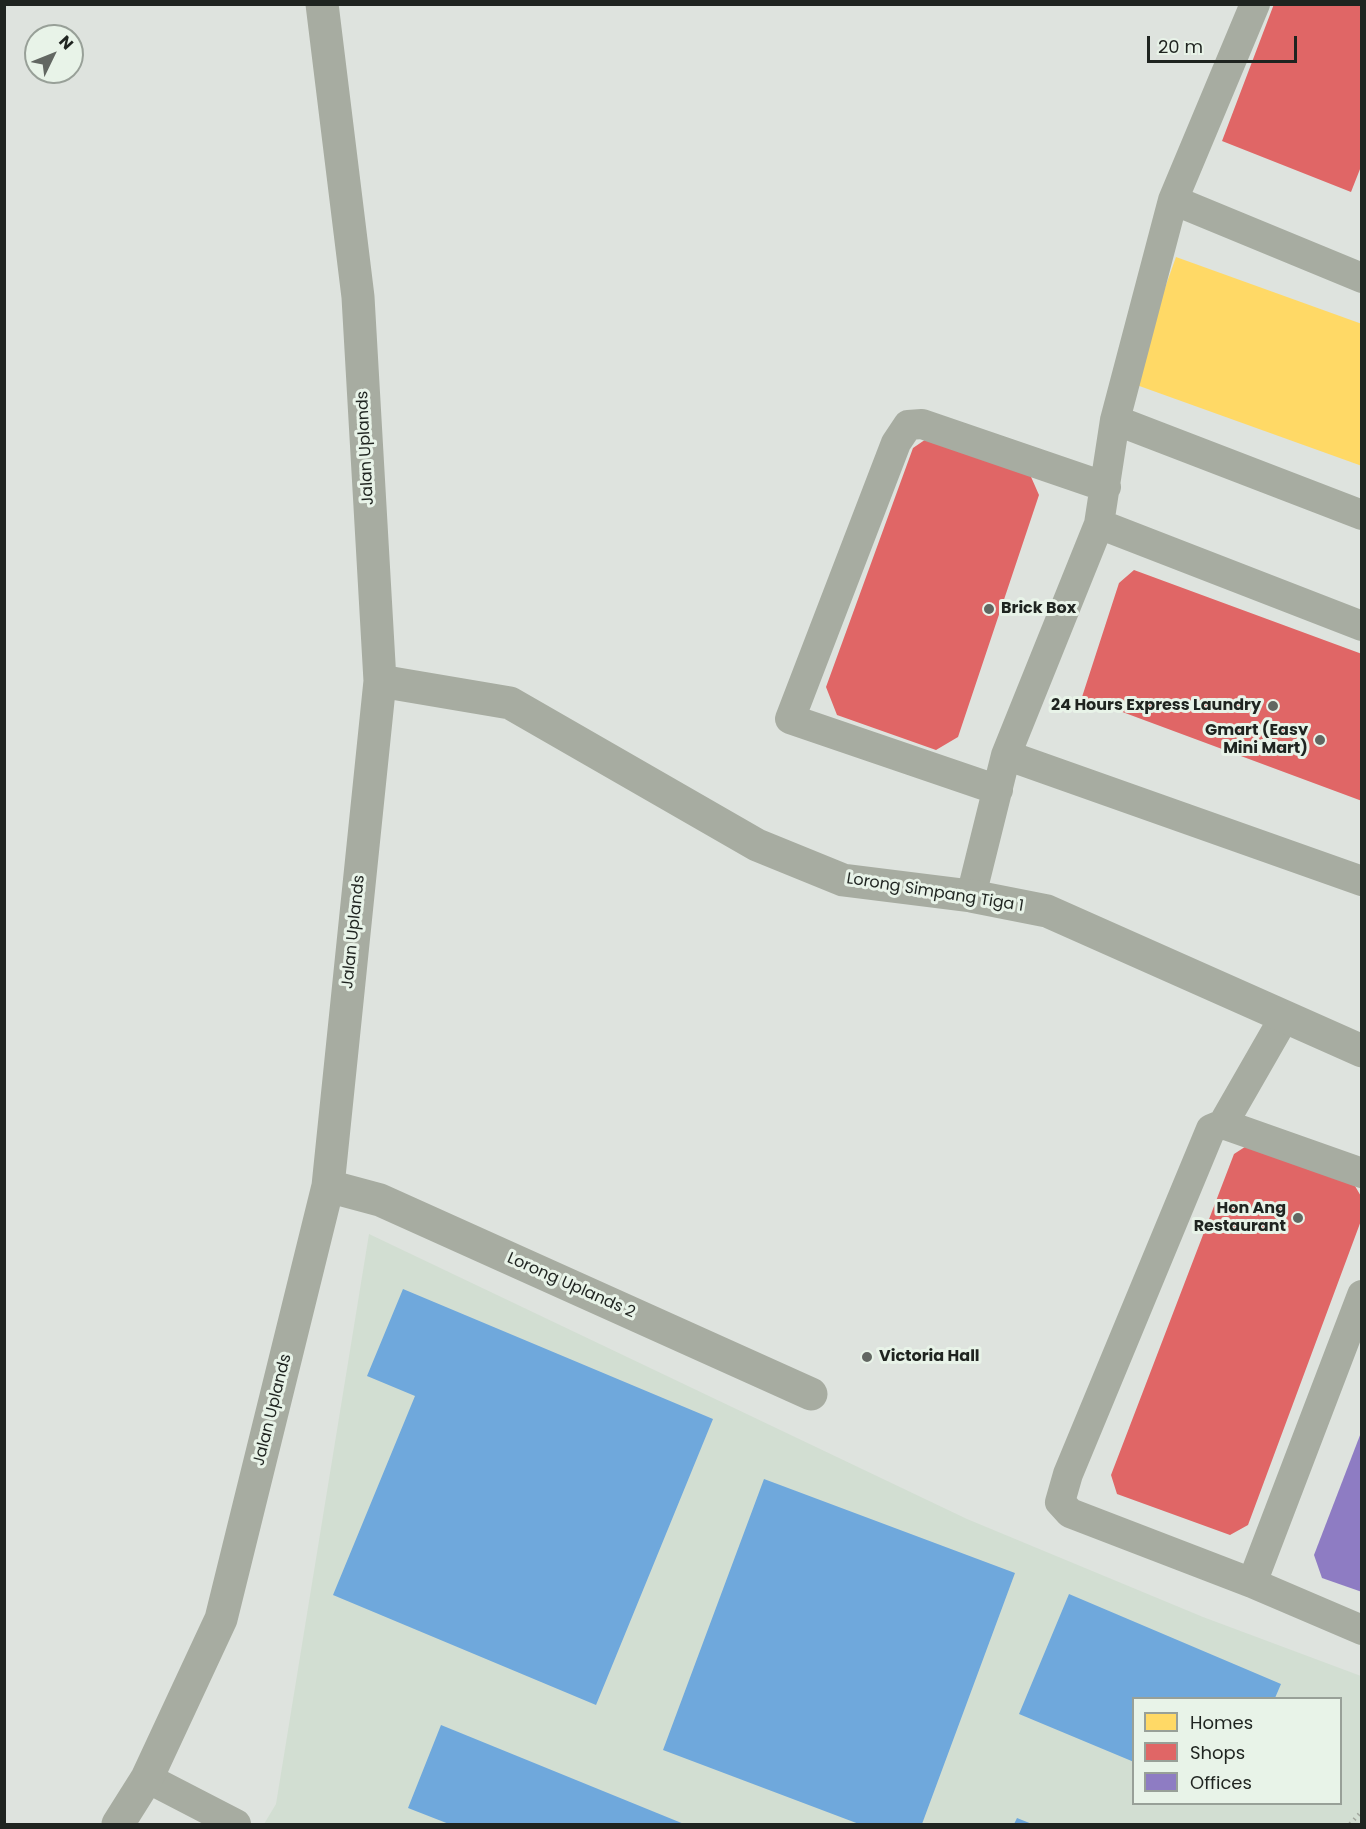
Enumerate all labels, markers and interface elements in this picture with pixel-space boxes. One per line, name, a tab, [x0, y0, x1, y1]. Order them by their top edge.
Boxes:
north arrow	[24, 24, 84, 84]
scale bar	[1150, 24, 1300, 62]
text: N	[54, 30, 79, 55]
text: 20 m	[1158, 34, 1203, 59]
street label: Jalan Uplands	[353, 390, 379, 506]
place label: Brick Box	[1001, 599, 1076, 619]
marker: Brick Box	[982, 602, 996, 616]
place label: 24 Hours Express Laundry	[1051, 696, 1261, 716]
marker: 24 Hours Express Laundry	[1266, 699, 1280, 713]
place label: Gmart (Easy Mini Mart)	[1205, 721, 1308, 759]
marker: Gmart (Easy Mini Mart)	[1313, 733, 1327, 747]
street label: Lorong Simpang Tiga 1	[845, 870, 1025, 916]
street label: Jalan Uplands	[338, 874, 370, 990]
place label: Hon Ang Restaurant	[1194, 1199, 1286, 1237]
marker: Hon Ang Restaurant	[1291, 1211, 1305, 1225]
street label: Lorong Uplands 2	[504, 1249, 638, 1323]
place label: Victoria Hall	[879, 1347, 980, 1367]
marker: Victoria Hall	[860, 1350, 874, 1364]
street label: Jalan Uplands	[250, 1352, 296, 1468]
legend	[1132, 1697, 1342, 1805]
text: Homes	[1190, 1710, 1253, 1735]
text: Shops	[1190, 1740, 1245, 1765]
text: Offices	[1190, 1770, 1252, 1795]

